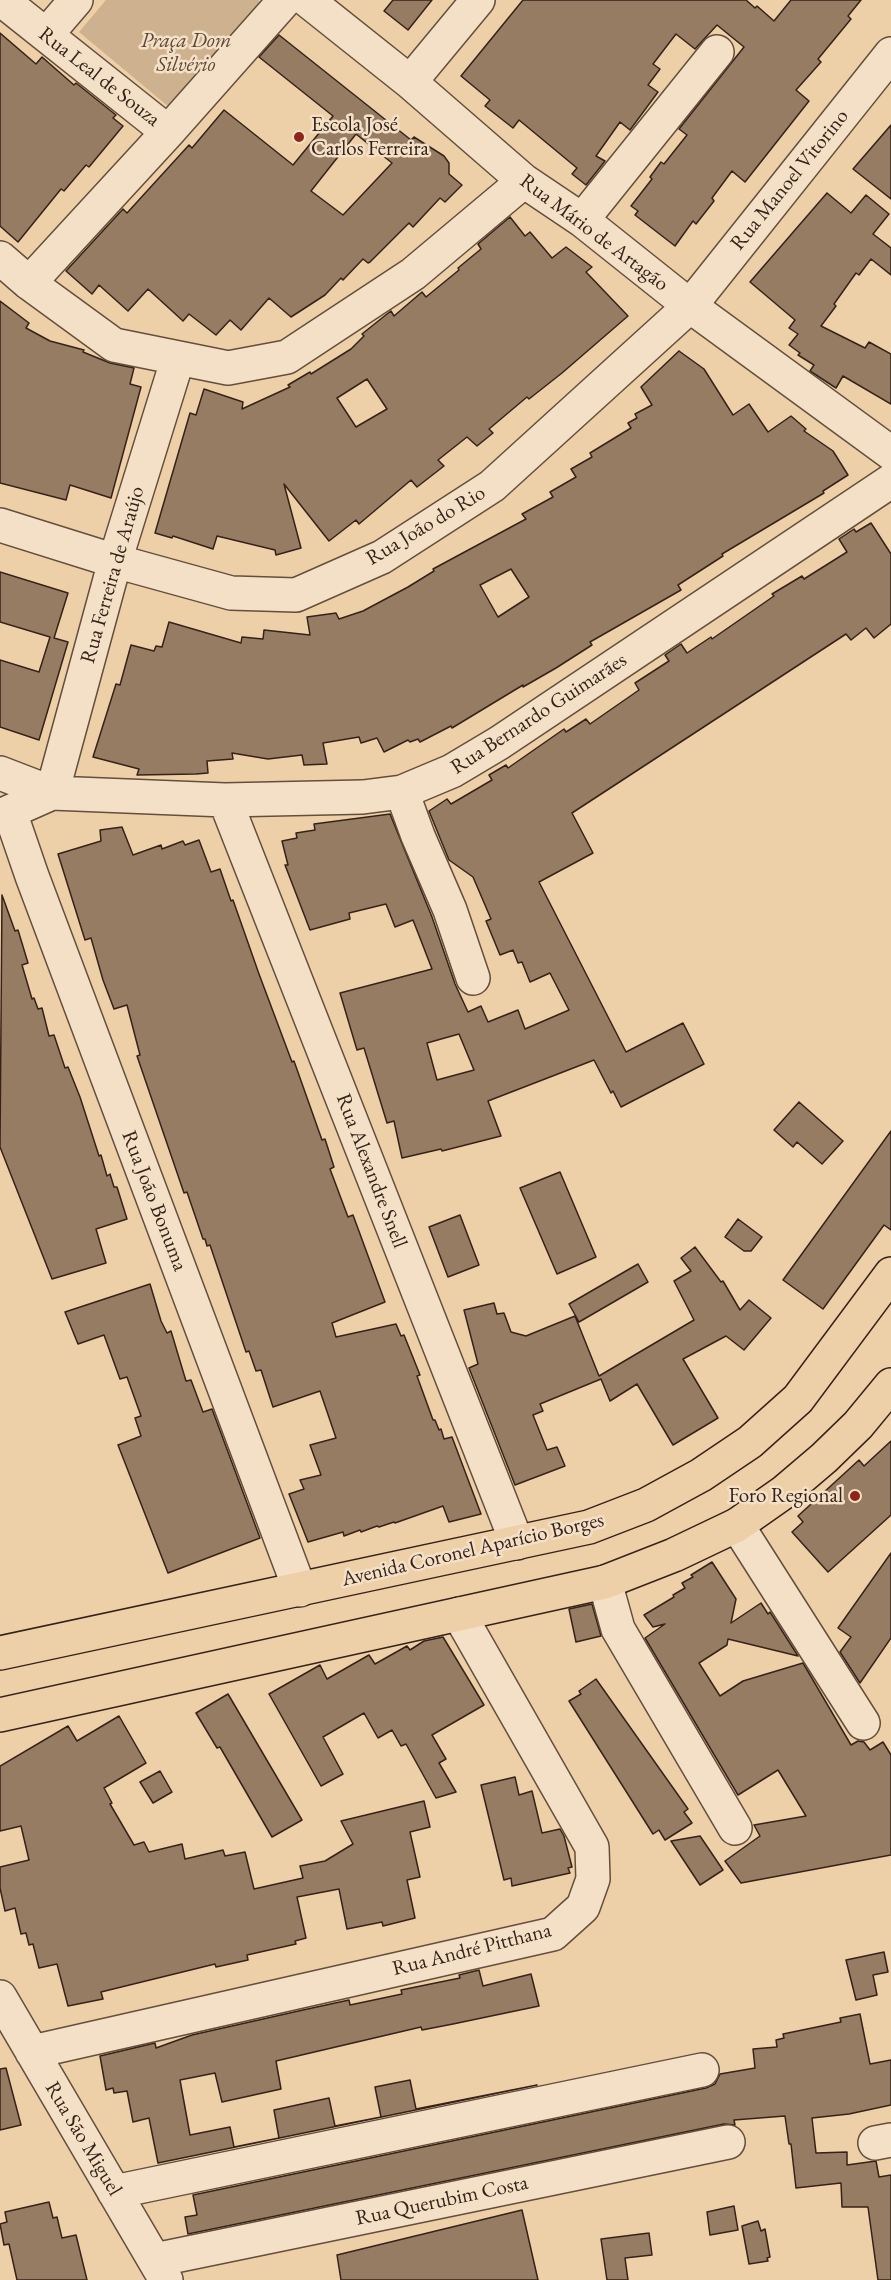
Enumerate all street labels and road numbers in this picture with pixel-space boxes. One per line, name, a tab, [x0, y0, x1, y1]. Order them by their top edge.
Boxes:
street label: Rua Leal de Souza	[33, 22, 165, 132]
street label: Rua Manoel Vitorino	[725, 105, 855, 255]
street label: Rua Mário de Artagão	[515, 169, 673, 297]
street label: Rua João do Rio	[362, 481, 490, 571]
street label: Rua Ferreira de Araújo	[76, 484, 150, 666]
street label: Rua Bernardo Guimarães	[446, 648, 632, 780]
street label: Rua Alexandre Snell	[330, 1090, 412, 1252]
street label: Rua João Bonuma	[116, 1127, 192, 1275]
street label: Avenida Coronel Aparício Borges	[339, 1508, 607, 1592]
street label: Rua André Pitthana	[390, 1918, 554, 1982]
street label: Rua São Miguel	[39, 2077, 127, 2201]
street label: Rua Querubim Costa	[354, 2170, 530, 2232]

